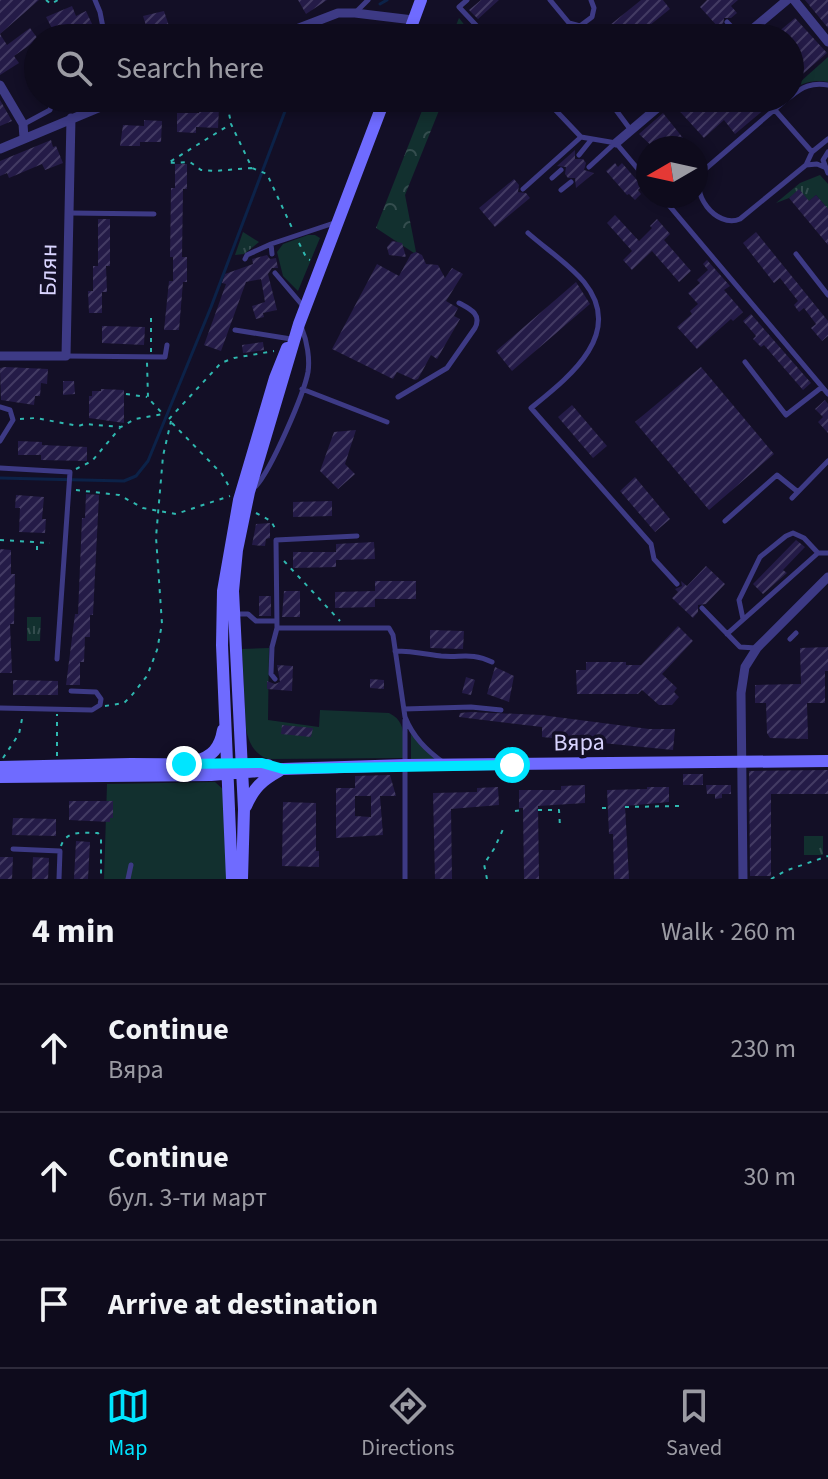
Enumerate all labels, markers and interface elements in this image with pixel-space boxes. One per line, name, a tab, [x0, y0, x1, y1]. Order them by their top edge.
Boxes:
search box	[24, 24, 804, 112]
icon: search	[52, 46, 96, 90]
text: Search here	[116, 47, 264, 90]
north arrow	[636, 136, 708, 208]
street label: Блян	[31, 243, 66, 297]
street label: Вяра	[553, 725, 605, 760]
route end	[166, 746, 202, 782]
route start	[494, 747, 530, 783]
text: 4 min	[32, 907, 115, 956]
text: Walk · 260 m	[661, 913, 796, 950]
text: Continue	[108, 1008, 229, 1051]
icon: ahead	[32, 1026, 76, 1070]
text: 230 m	[730, 1030, 796, 1067]
text: Вяра	[108, 1051, 164, 1088]
text: Continue	[108, 1136, 229, 1179]
icon: ahead	[32, 1154, 76, 1198]
text: 30 m	[743, 1158, 796, 1195]
text: бул. 3-ти март	[108, 1179, 267, 1216]
icon: arrive	[32, 1282, 76, 1326]
text: Arrive at destination	[108, 1283, 378, 1326]
tab: Map	[106, 1384, 150, 1464]
tab: Directions	[361, 1384, 454, 1464]
tab: Saved	[666, 1384, 722, 1464]

